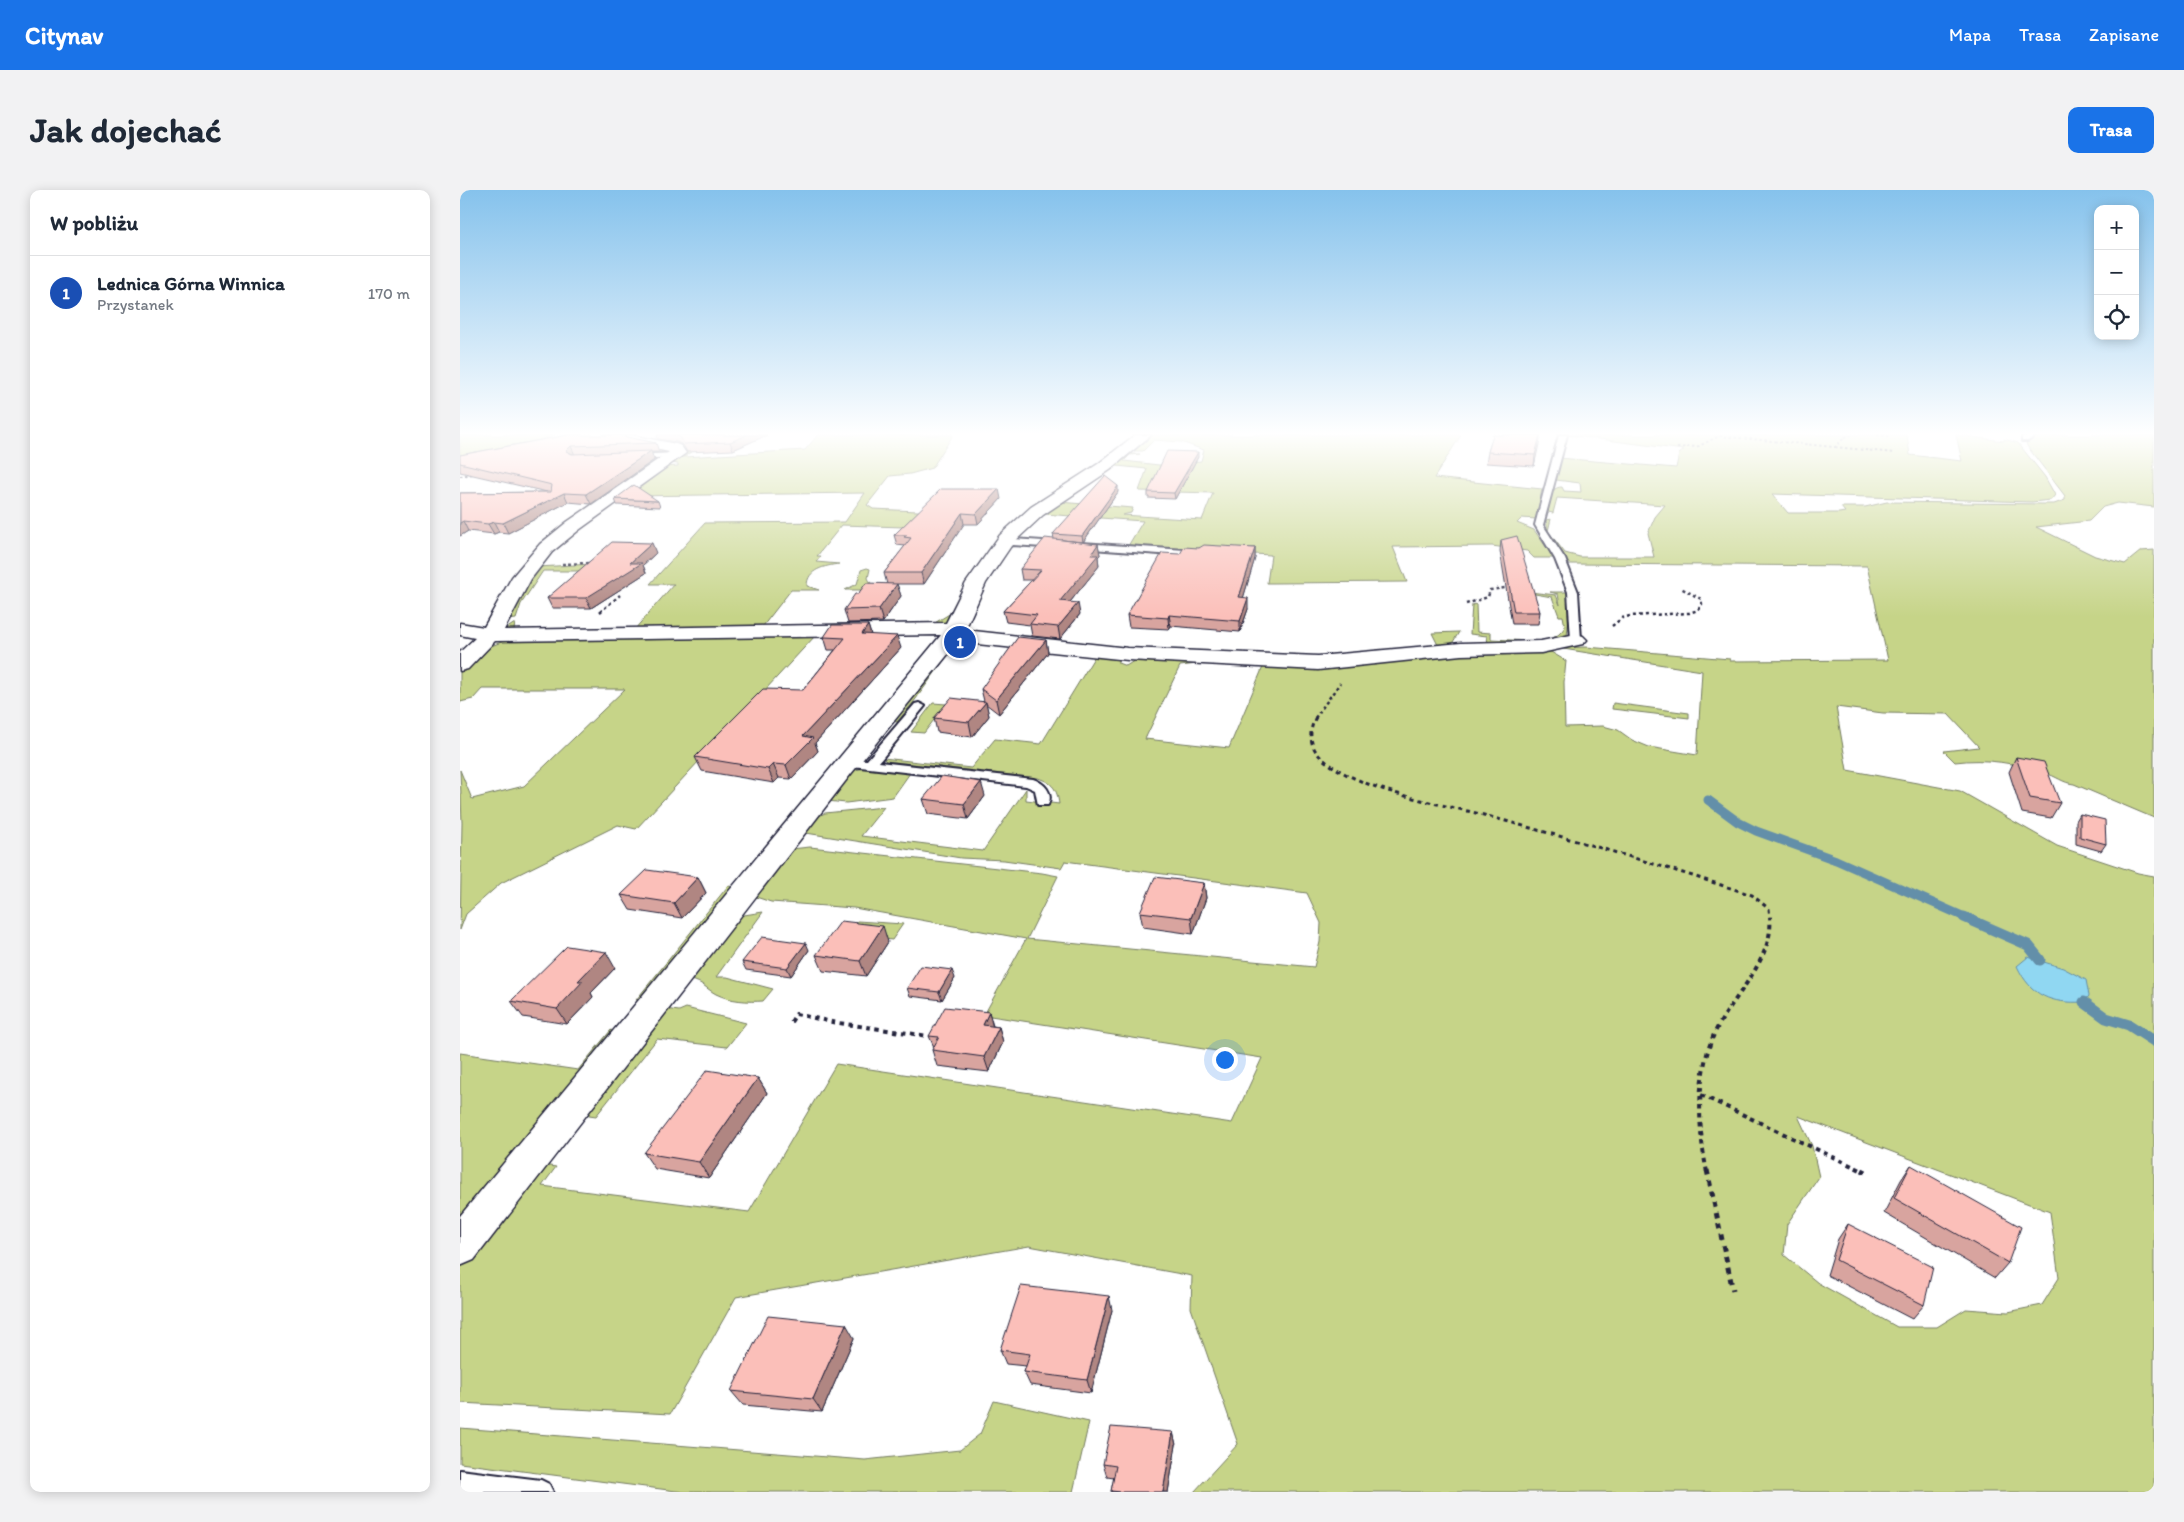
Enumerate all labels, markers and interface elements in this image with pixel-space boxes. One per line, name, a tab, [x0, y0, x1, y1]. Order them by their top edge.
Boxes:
text: Citynav	[25, 21, 103, 50]
text: Mapa	[1949, 24, 1991, 46]
text: Trasa	[2019, 24, 2061, 46]
text: Zapisane	[2089, 24, 2159, 46]
button: Trasa	[2068, 107, 2154, 153]
text: Jak dojechać	[30, 109, 222, 151]
map controls	[2094, 205, 2139, 340]
button: +	[2094, 205, 2139, 250]
text: W pobliżu	[50, 210, 138, 235]
button: −	[2094, 250, 2139, 295]
text: Lednica Górna Winnica	[97, 272, 285, 295]
text: 1	[62, 284, 70, 303]
text: 170 m	[368, 284, 410, 303]
text: Przystanek	[97, 295, 174, 314]
button: locate	[2094, 295, 2139, 340]
pin: 1	[944, 623, 976, 661]
your location	[1212, 1047, 1238, 1073]

